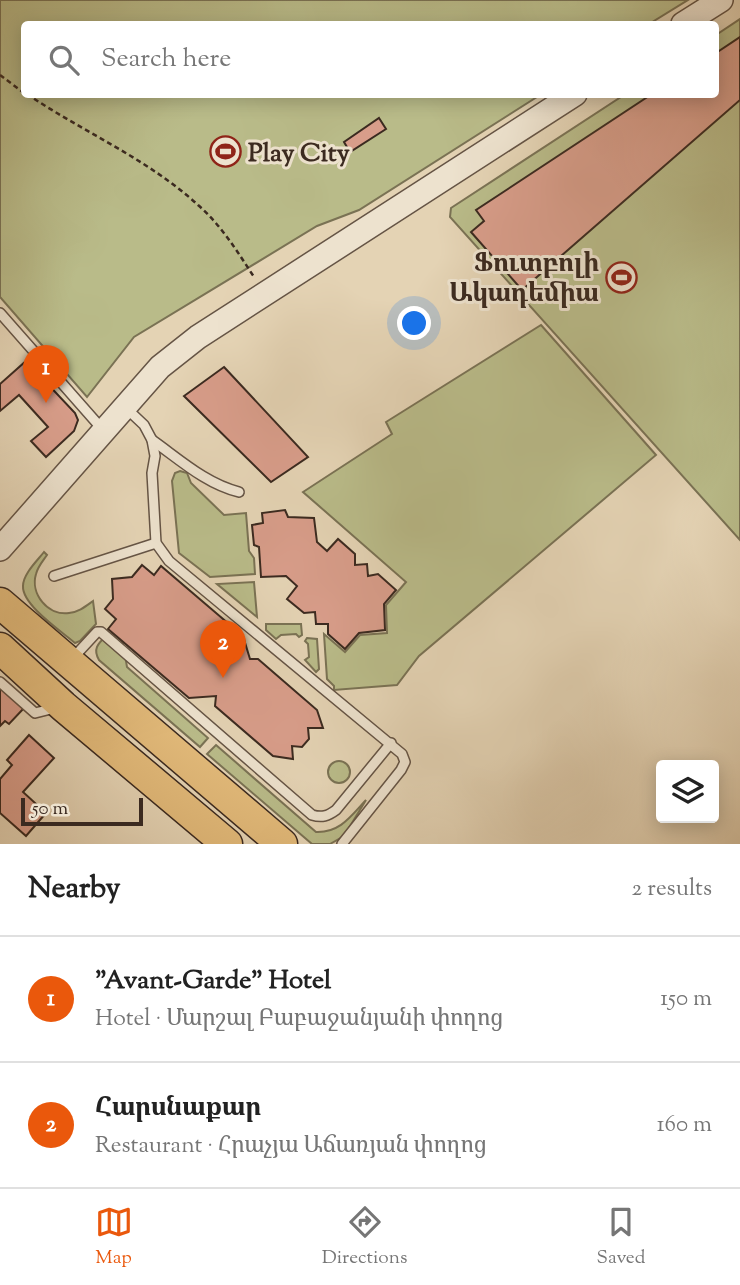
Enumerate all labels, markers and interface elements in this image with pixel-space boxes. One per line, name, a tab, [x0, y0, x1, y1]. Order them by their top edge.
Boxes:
search box	[21, 21, 719, 98]
icon: search	[45, 41, 83, 79]
text: Search here	[101, 41, 231, 78]
sports icon: Play City	[208, 135, 242, 169]
place label: Play City	[248, 136, 350, 173]
place label: Ֆուտբոլի Ակադեմիա	[449, 246, 599, 313]
sports icon: Ֆուտբոլի Ակադեմիա	[605, 260, 639, 294]
your location	[397, 306, 431, 340]
pin: 1	[23, 345, 69, 403]
pin: 2	[200, 620, 246, 678]
map controls	[656, 760, 719, 823]
button: layers	[656, 760, 719, 823]
scale bar	[21, 795, 144, 827]
text: 50 m	[32, 796, 68, 823]
text: Nearby	[28, 868, 120, 911]
text: 2 results	[632, 873, 712, 906]
text: "Avant-Garde" Hotel	[95, 963, 331, 1000]
text: 1	[47, 983, 55, 1016]
text: 150 m	[660, 983, 712, 1016]
text: Hotel · Մարշալ Բաբաջանյանի փողոց	[95, 1003, 503, 1036]
text: Հարսնաքար	[95, 1090, 261, 1127]
text: 2	[46, 1109, 56, 1142]
text: 160 m	[657, 1109, 712, 1142]
text: Restaurant · Հրաչյա Աճառյան փողոց	[95, 1130, 487, 1163]
tab: Map	[95, 1203, 133, 1272]
tab: Directions	[322, 1203, 407, 1272]
tab: Saved	[597, 1203, 645, 1272]

